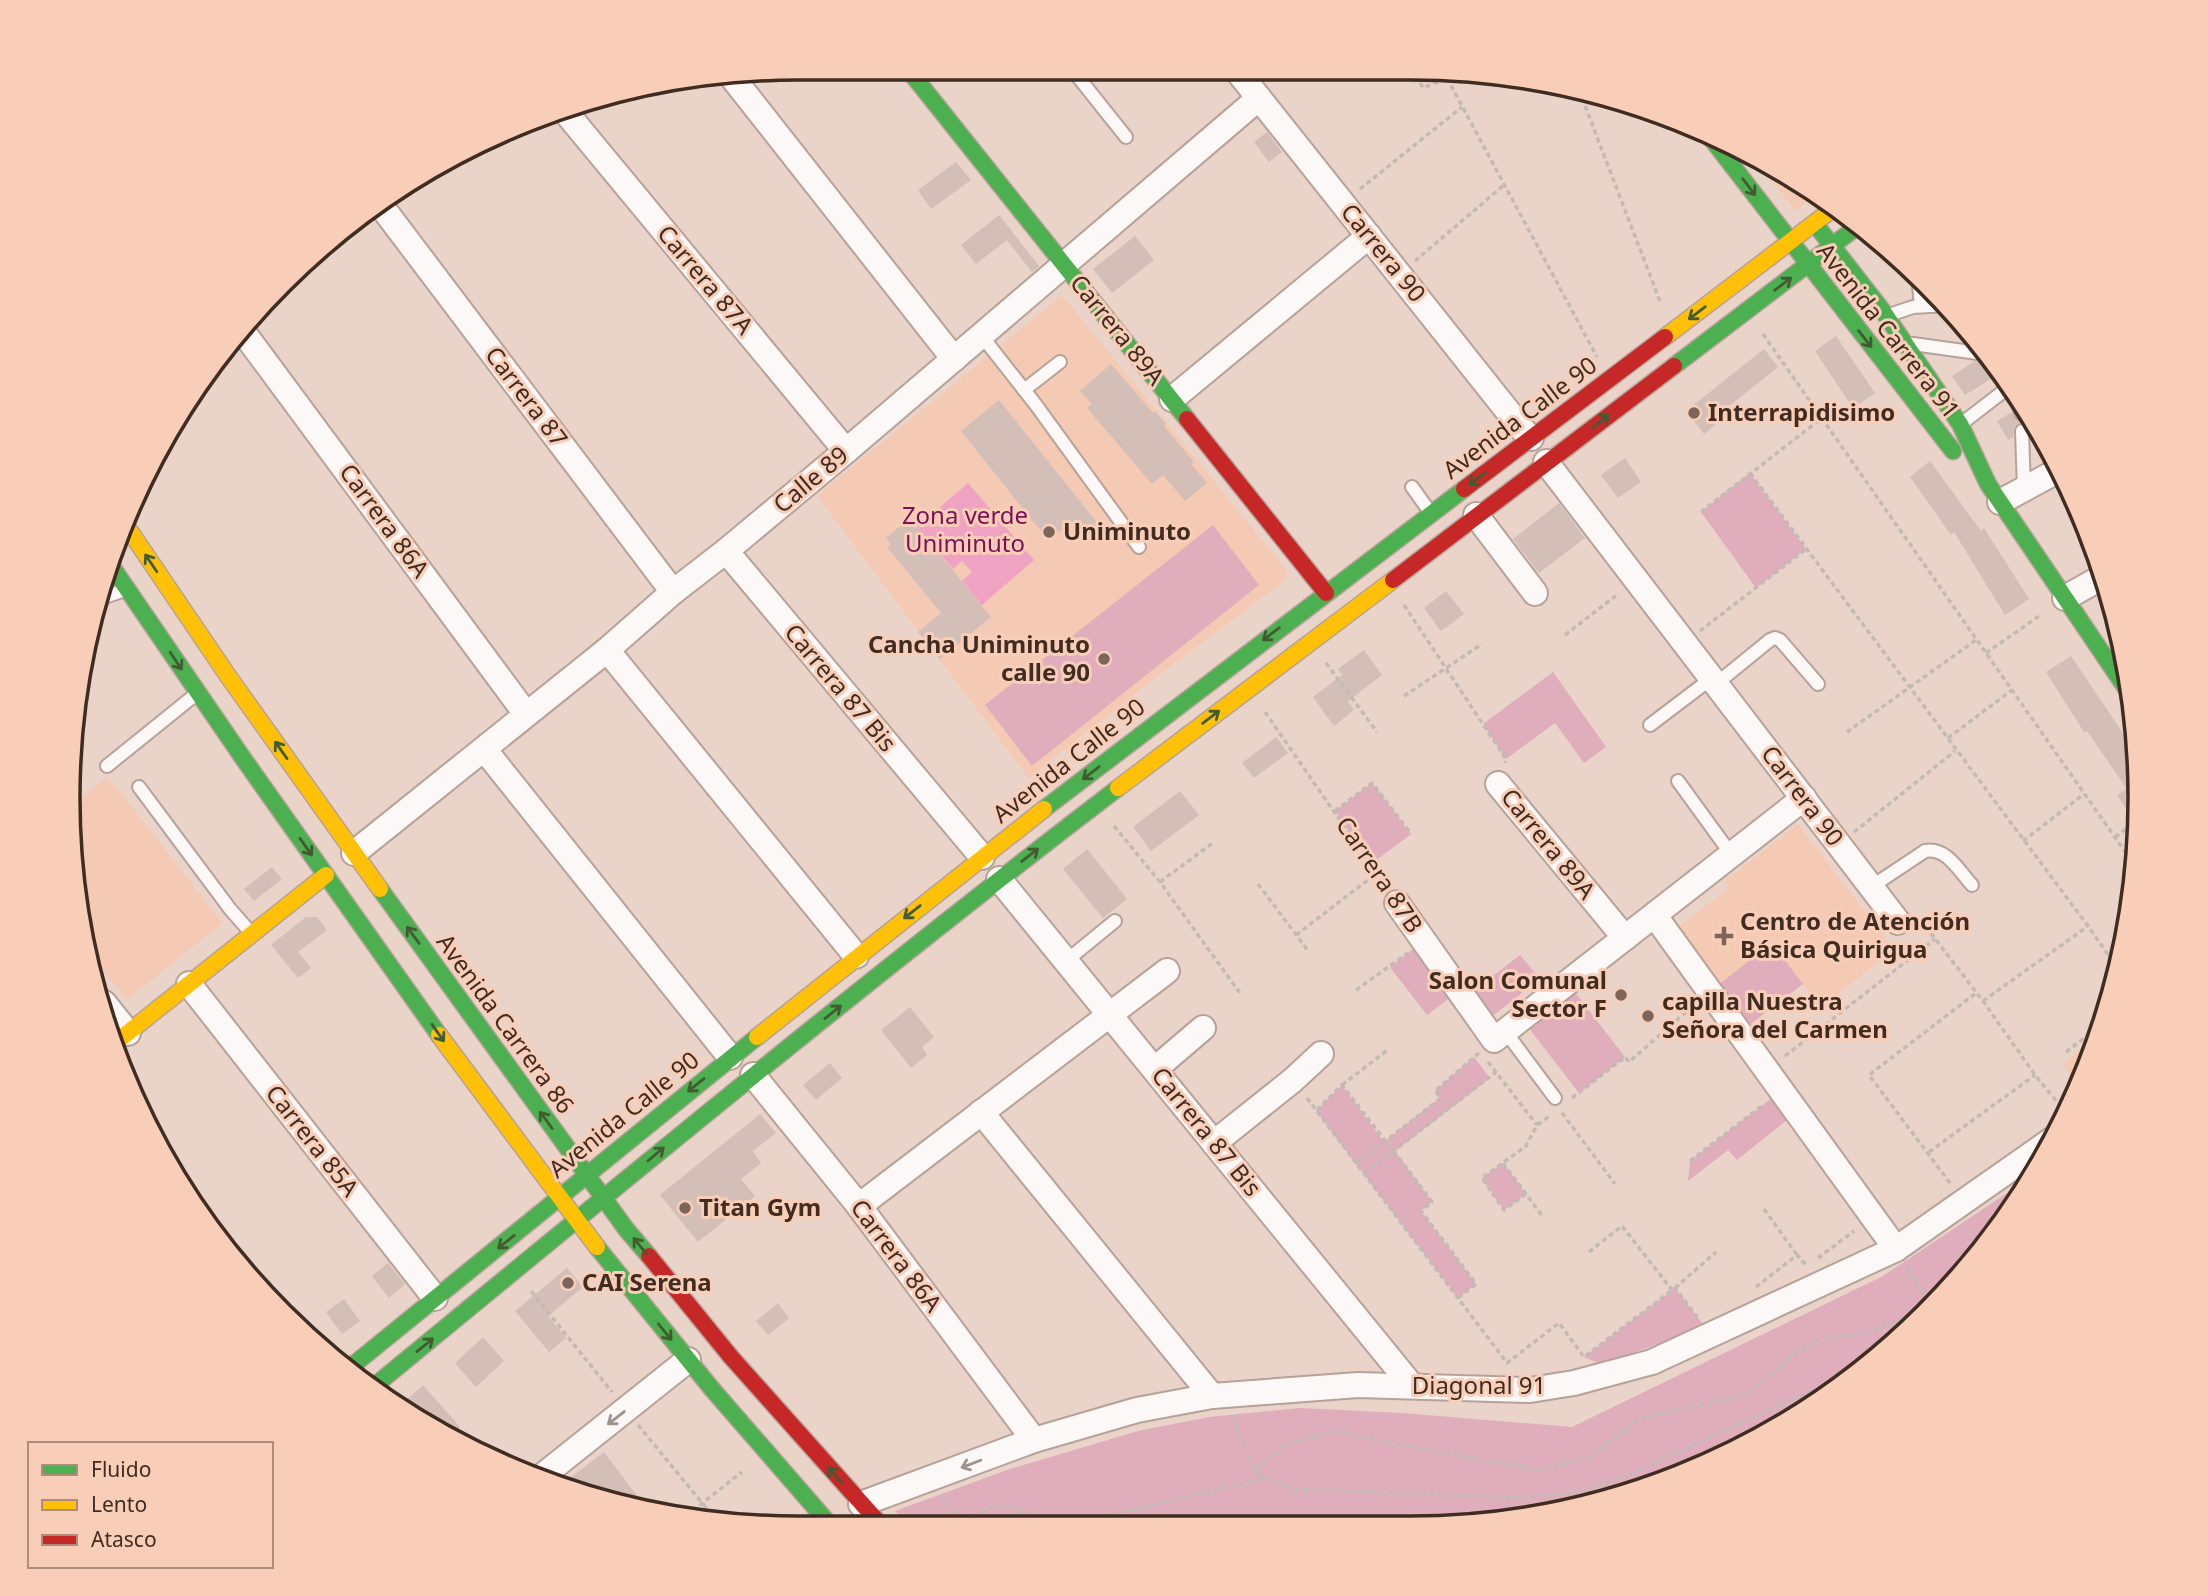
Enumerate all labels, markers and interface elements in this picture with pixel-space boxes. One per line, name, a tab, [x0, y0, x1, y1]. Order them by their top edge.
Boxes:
one-way arrow	[1741, 177, 1756, 196]
street label: Carrera 90	[1334, 196, 1434, 308]
street label: Carrera 87A	[651, 217, 762, 341]
street label: Avenida Carrera 91	[1810, 235, 1968, 425]
street label: Carrera 89A	[1063, 267, 1173, 392]
one-way arrow	[1773, 277, 1792, 292]
one-way arrow	[1688, 305, 1707, 320]
one-way arrow	[1858, 329, 1873, 347]
street label: Carrera 87	[478, 339, 576, 453]
street label: Avenida Calle 90	[1435, 348, 1603, 486]
place label: Interrapidisimo	[1708, 395, 1895, 428]
marker: Interrapidisimo	[1686, 405, 1702, 421]
one-way arrow	[1591, 413, 1609, 428]
street label: Calle 89	[766, 438, 854, 520]
street label: Carrera 86A	[333, 456, 438, 584]
one-way arrow	[1468, 472, 1487, 487]
park label: Zona verde Uniminuto	[902, 498, 1028, 559]
place label: Uniminuto	[1063, 514, 1191, 547]
marker: Uniminuto	[1041, 524, 1057, 540]
one-way arrow	[144, 553, 158, 573]
street label: Carrera 87 Bis	[778, 616, 904, 758]
one-way arrow	[1262, 626, 1281, 641]
place label: Cancha Uniminuto calle 90	[868, 627, 1090, 688]
one-way arrow	[169, 651, 183, 670]
marker: Cancha Uniminuto calle 90	[1096, 651, 1112, 667]
street label: Avenida Calle 90	[985, 690, 1151, 830]
one-way arrow	[1201, 710, 1220, 724]
street label: Carrera 90	[1754, 738, 1852, 852]
one-way arrow	[274, 741, 288, 760]
one-way arrow	[1083, 765, 1101, 780]
street label: Carrera 89A	[1494, 781, 1604, 906]
street label: Carrera 87B	[1329, 810, 1431, 939]
one-way arrow	[299, 837, 313, 856]
one-way arrow	[1020, 847, 1039, 862]
place label: Centro de Atención Básica Quirigua	[1740, 904, 1970, 965]
one-way arrow	[903, 905, 921, 920]
one-way arrow	[406, 926, 420, 945]
marker: Centro de Atención Básica Quirigua	[1714, 926, 1734, 946]
street label: Avenida Carrera 86	[430, 927, 583, 1120]
place label: Salon Comunal Sector F	[1429, 963, 1607, 1024]
place label: capilla Nuestra Señora del Carmen	[1662, 984, 1888, 1045]
marker: Salon Comunal Sector F	[1613, 987, 1629, 1003]
one-way arrow	[823, 1004, 841, 1019]
marker: capilla Nuestra Señora del Carmen	[1640, 1008, 1656, 1024]
one-way arrow	[431, 1023, 445, 1042]
street label: Avenida Calle 90	[541, 1043, 705, 1185]
street label: Carrera 87 Bis	[1145, 1059, 1270, 1203]
street label: Carrera 85A	[259, 1077, 368, 1203]
one-way arrow	[687, 1077, 705, 1093]
one-way arrow	[539, 1110, 554, 1129]
one-way arrow	[646, 1146, 664, 1162]
place label: Titan Gym	[699, 1190, 821, 1223]
street label: Carrera 86A	[844, 1192, 951, 1319]
marker: Titan Gym	[677, 1200, 693, 1216]
one-way arrow	[497, 1234, 515, 1249]
one-way arrow	[632, 1237, 647, 1256]
place label: CAI Serena	[582, 1265, 712, 1298]
marker: CAI Serena	[560, 1275, 576, 1291]
one-way arrow	[657, 1322, 672, 1340]
one-way arrow	[415, 1337, 433, 1353]
street label: Diagonal 91	[1412, 1368, 1546, 1401]
one-way arrow	[607, 1411, 625, 1426]
legend	[28, 1442, 273, 1568]
text: Fluido	[91, 1455, 151, 1483]
one-way arrow	[960, 1458, 982, 1471]
one-way arrow	[827, 1466, 843, 1484]
text: Lento	[91, 1490, 147, 1518]
text: Atasco	[91, 1525, 157, 1553]

